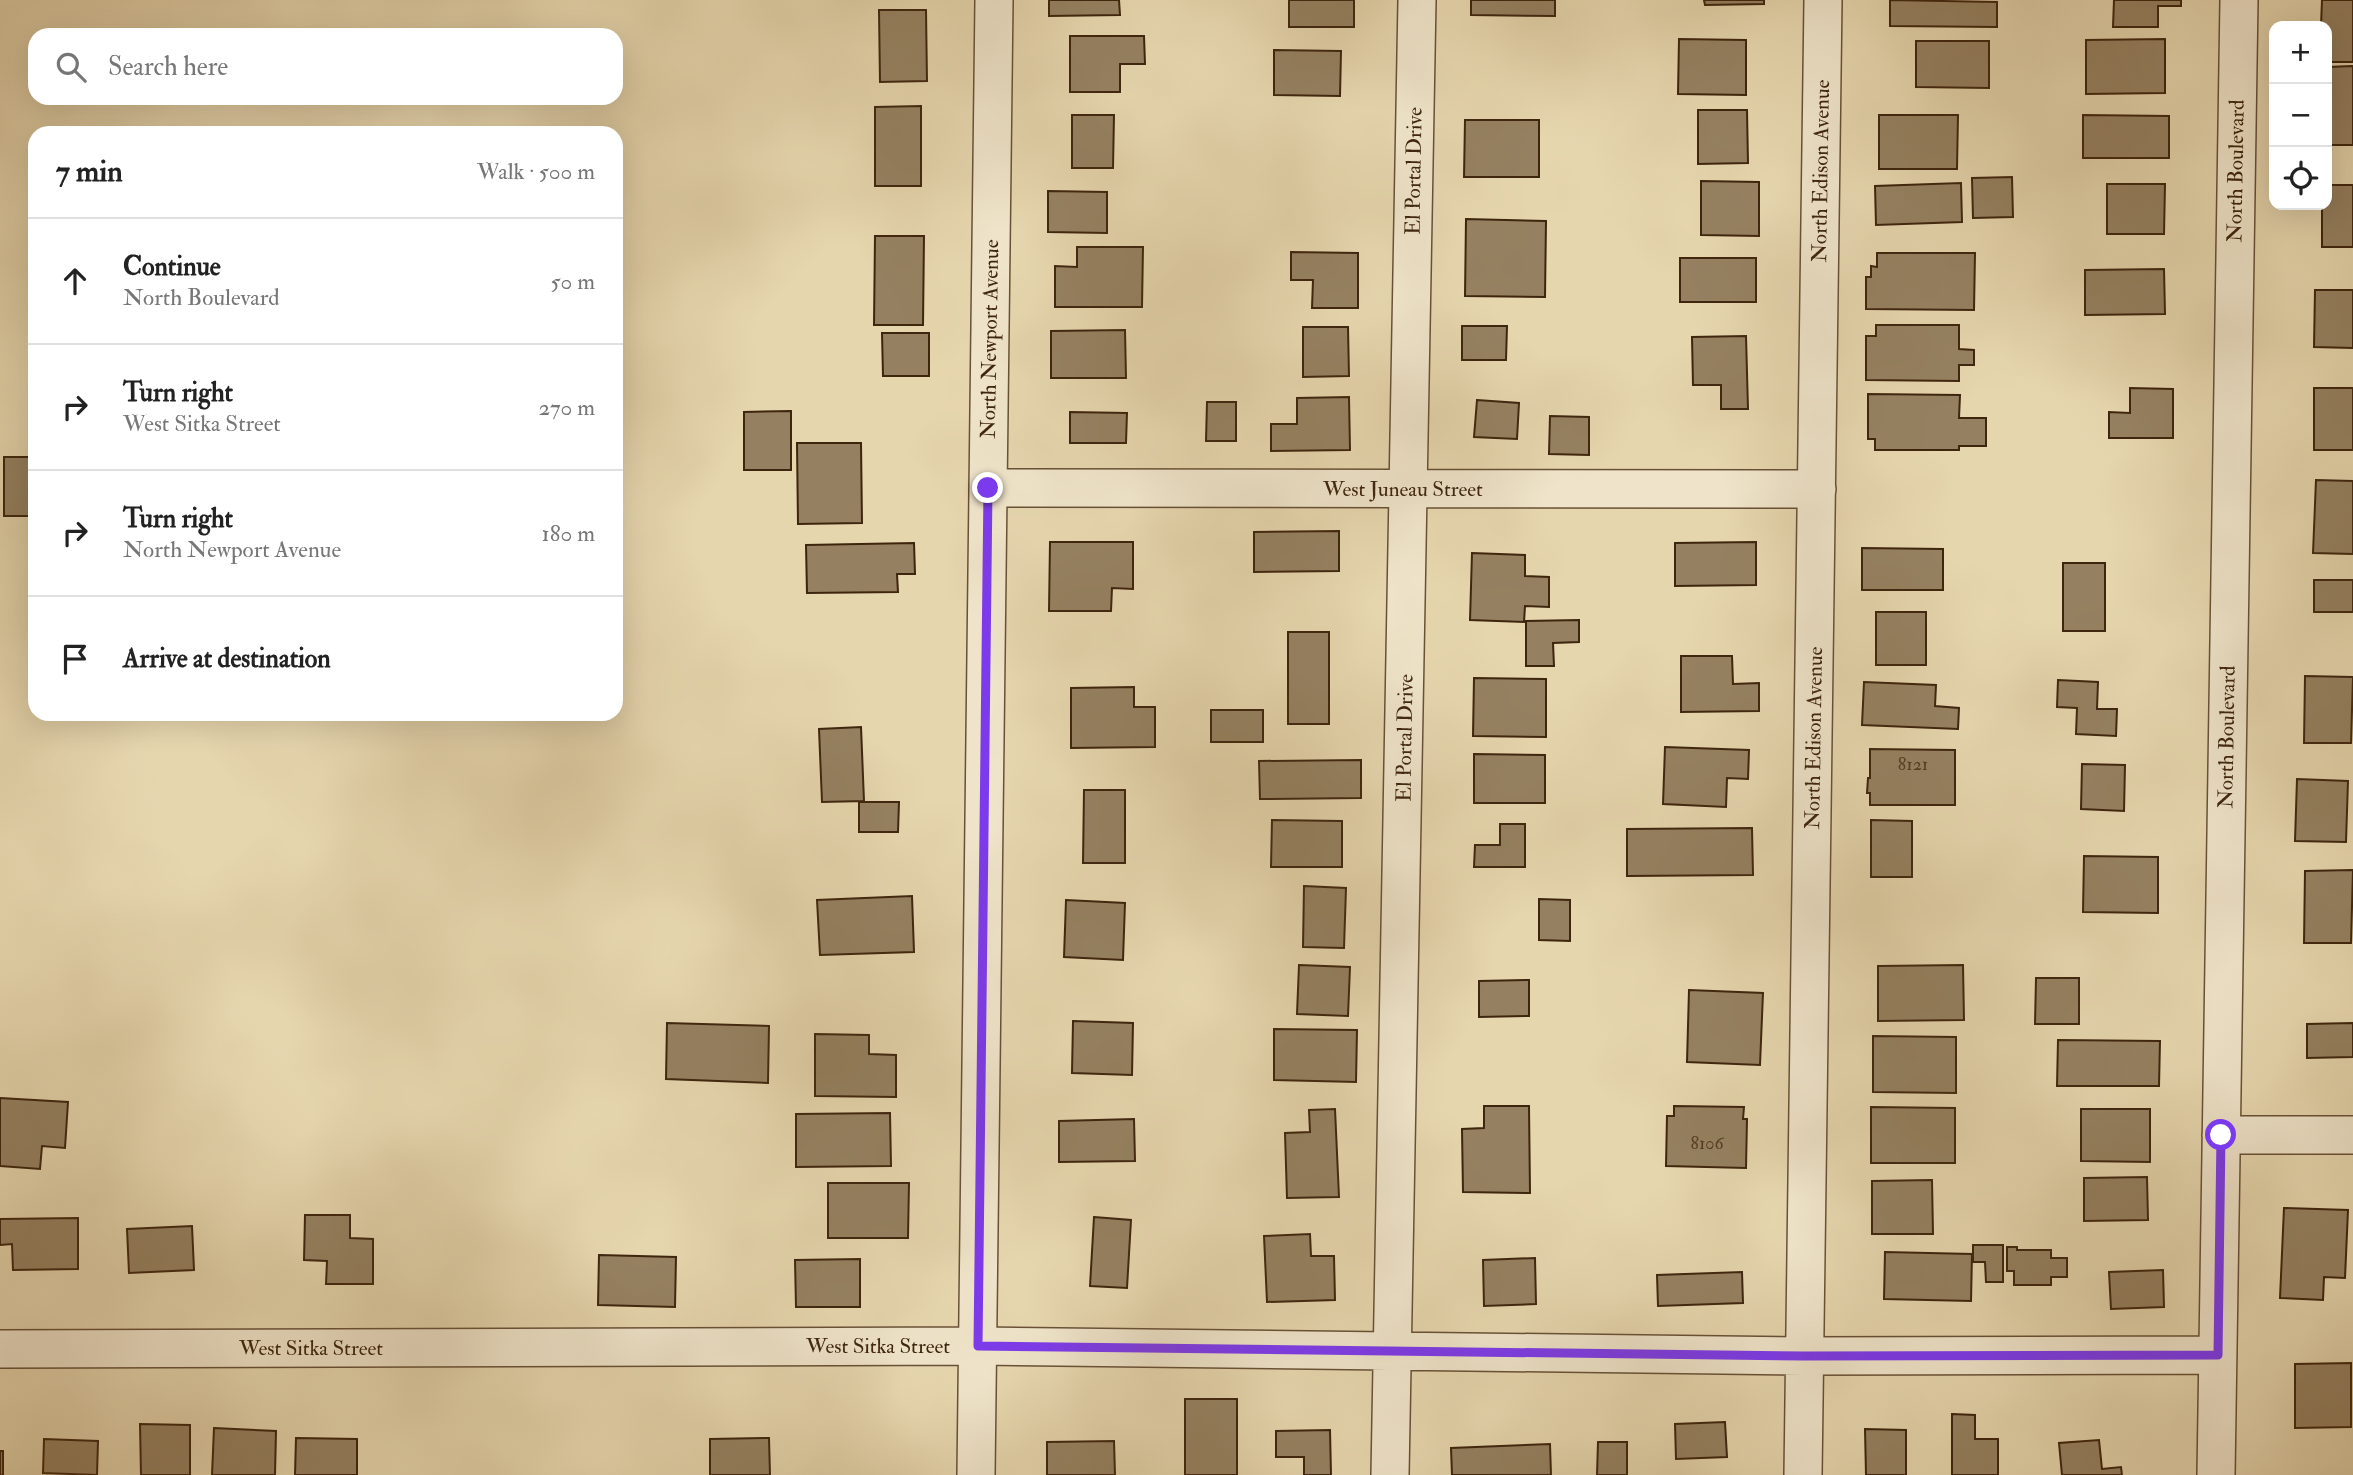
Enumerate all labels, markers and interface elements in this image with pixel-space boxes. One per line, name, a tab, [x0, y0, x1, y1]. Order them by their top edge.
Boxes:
map controls	[2269, 21, 2332, 210]
button: +	[2269, 21, 2332, 84]
search box	[28, 28, 623, 105]
icon: search	[52, 48, 90, 86]
text: Search here	[108, 51, 228, 83]
street label: North Edison Avenue	[1806, 79, 1836, 263]
button: −	[2269, 84, 2332, 147]
street label: North Boulevard	[2221, 99, 2251, 243]
street label: El Portal Drive	[1399, 107, 1429, 235]
button: locate	[2269, 147, 2332, 210]
text: 7 min	[56, 153, 123, 190]
text: Walk · 500 m	[477, 157, 595, 186]
street label: North Newport Avenue	[975, 239, 1005, 439]
text: Continue	[123, 251, 221, 283]
icon: ahead	[56, 262, 94, 300]
text: 50 m	[551, 267, 595, 296]
text: North Boulevard	[123, 283, 280, 312]
text: Turn right	[123, 377, 233, 409]
icon: right	[56, 388, 94, 426]
text: 270 m	[538, 393, 595, 422]
text: West Sitka Street	[123, 409, 281, 438]
route end	[972, 472, 1003, 503]
street label: West Juneau Street	[1322, 476, 1483, 503]
text: Turn right	[123, 503, 233, 535]
icon: right	[56, 514, 94, 552]
text: 180 m	[542, 519, 595, 548]
text: North Newport Avenue	[123, 535, 341, 564]
icon: arrive	[56, 640, 94, 678]
text: Arrive at destination	[123, 643, 331, 675]
street label: North Edison Avenue	[1799, 646, 1829, 830]
street label: North Boulevard	[2212, 665, 2242, 809]
street label: El Portal Drive	[1390, 674, 1420, 802]
house number: 8121	[1898, 753, 1928, 776]
route start	[2205, 1119, 2236, 1150]
house number: 8106	[1690, 1132, 1724, 1155]
street label: West Sitka Street	[805, 1333, 950, 1360]
street label: West Sitka Street	[238, 1335, 383, 1362]

